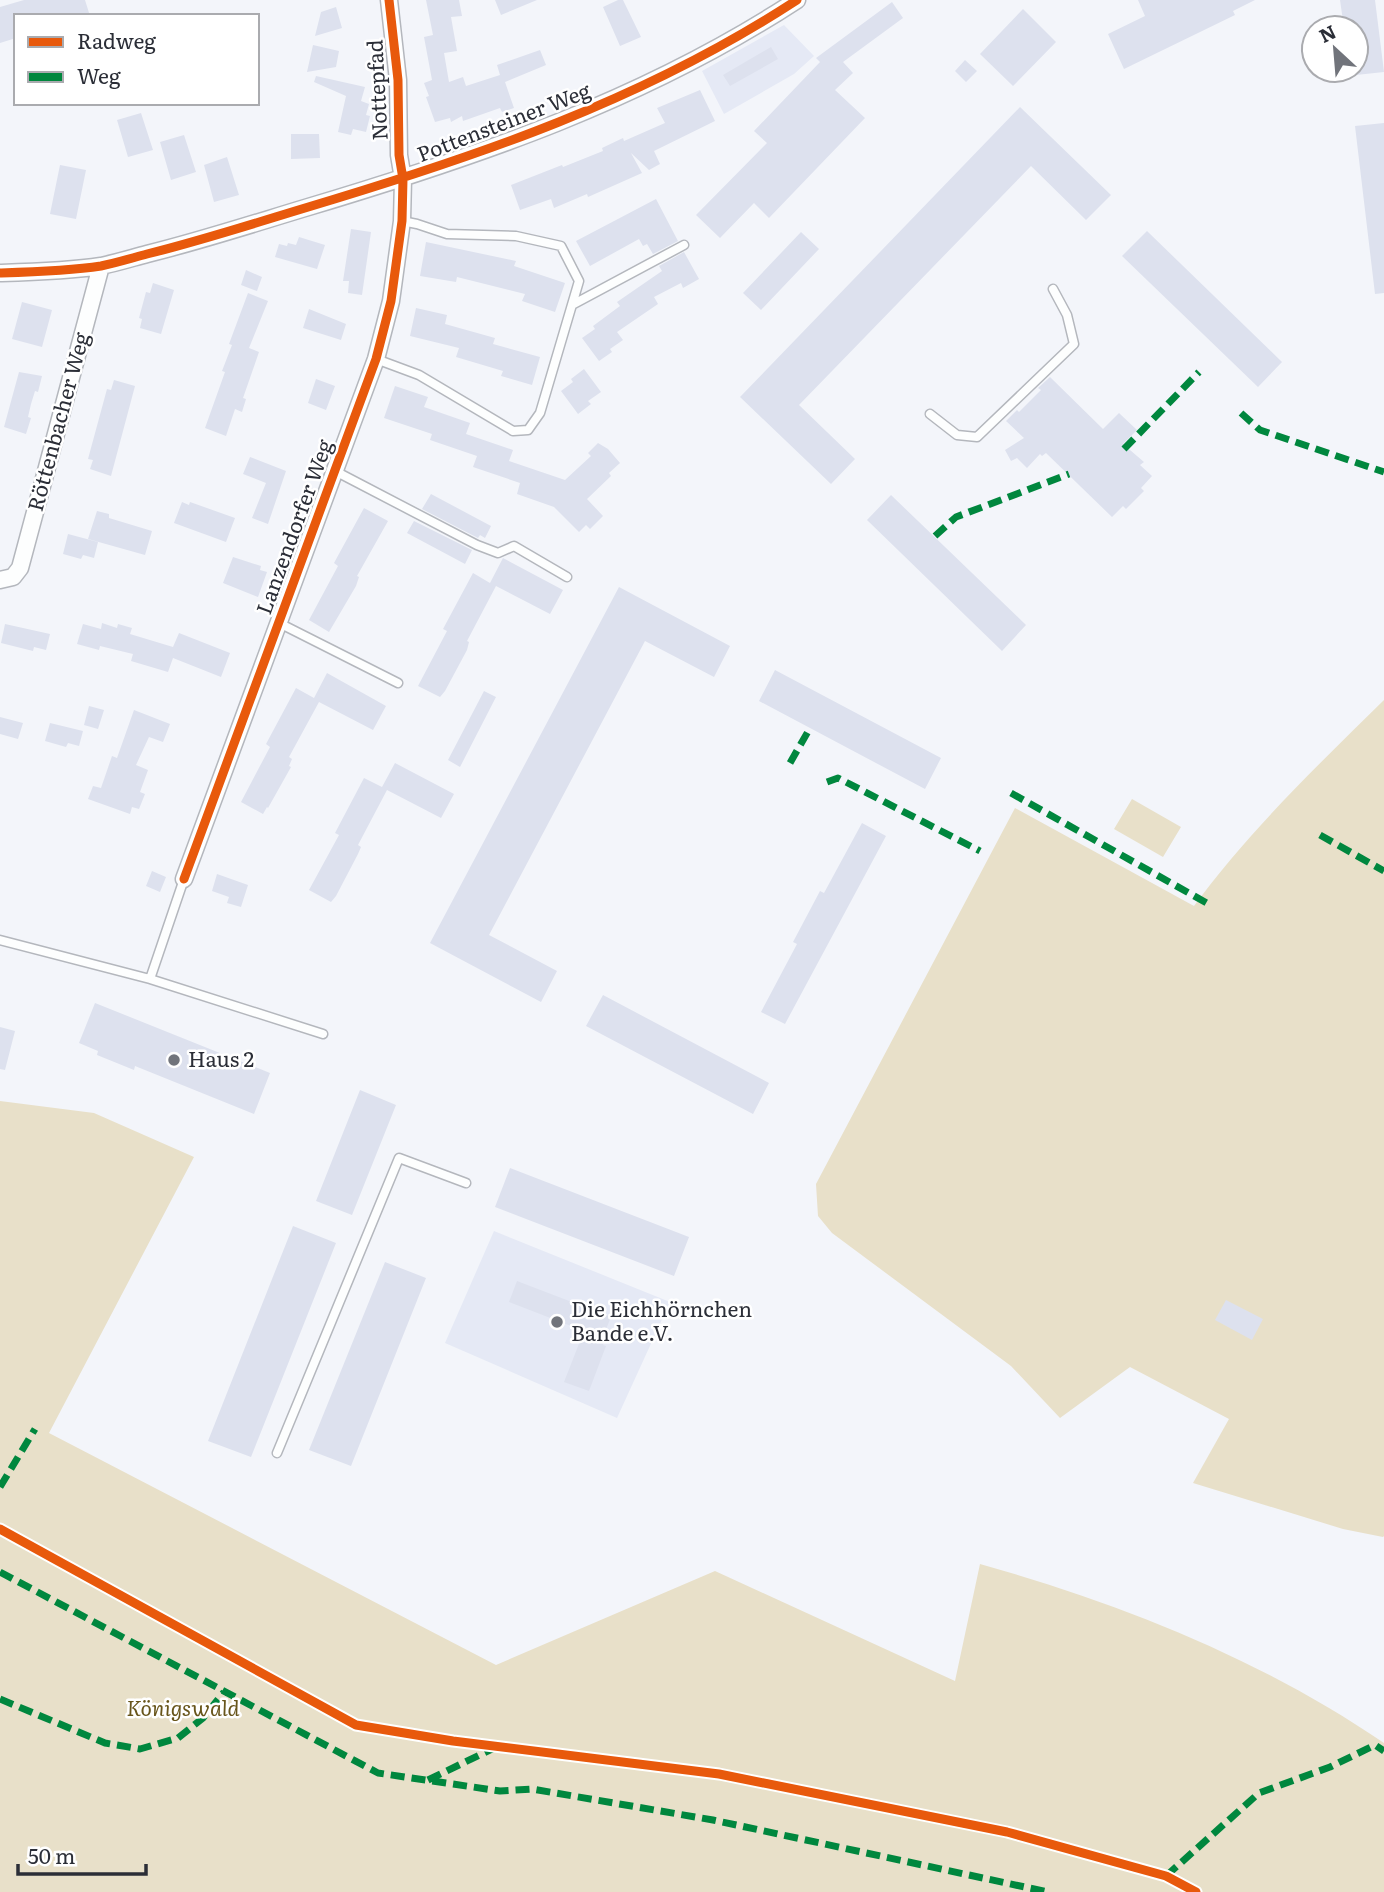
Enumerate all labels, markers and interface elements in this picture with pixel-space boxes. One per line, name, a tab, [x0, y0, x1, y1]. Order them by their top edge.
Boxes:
legend	[14, 14, 259, 105]
north arrow	[1300, 14, 1370, 84]
text: N	[1314, 17, 1340, 49]
text: Radweg	[77, 24, 156, 55]
street label: Nottepfad	[357, 39, 394, 141]
text: Weg	[77, 59, 121, 90]
street label: Pottensteiner Weg	[412, 73, 595, 168]
street label: Röttenbacher Weg	[18, 328, 95, 514]
street label: Lanzendorfer Weg	[247, 434, 339, 618]
place label: Haus 2	[188, 1042, 254, 1073]
marker: Haus 2	[166, 1052, 182, 1068]
place label: Die Eichhörnchen Bande e.V.	[571, 1292, 752, 1347]
marker: Die Eichhörnchen Bande e.V.	[549, 1314, 565, 1330]
park label: Königswald	[127, 1691, 239, 1722]
scale bar	[18, 1832, 145, 1876]
text: 50 m	[28, 1839, 75, 1870]

